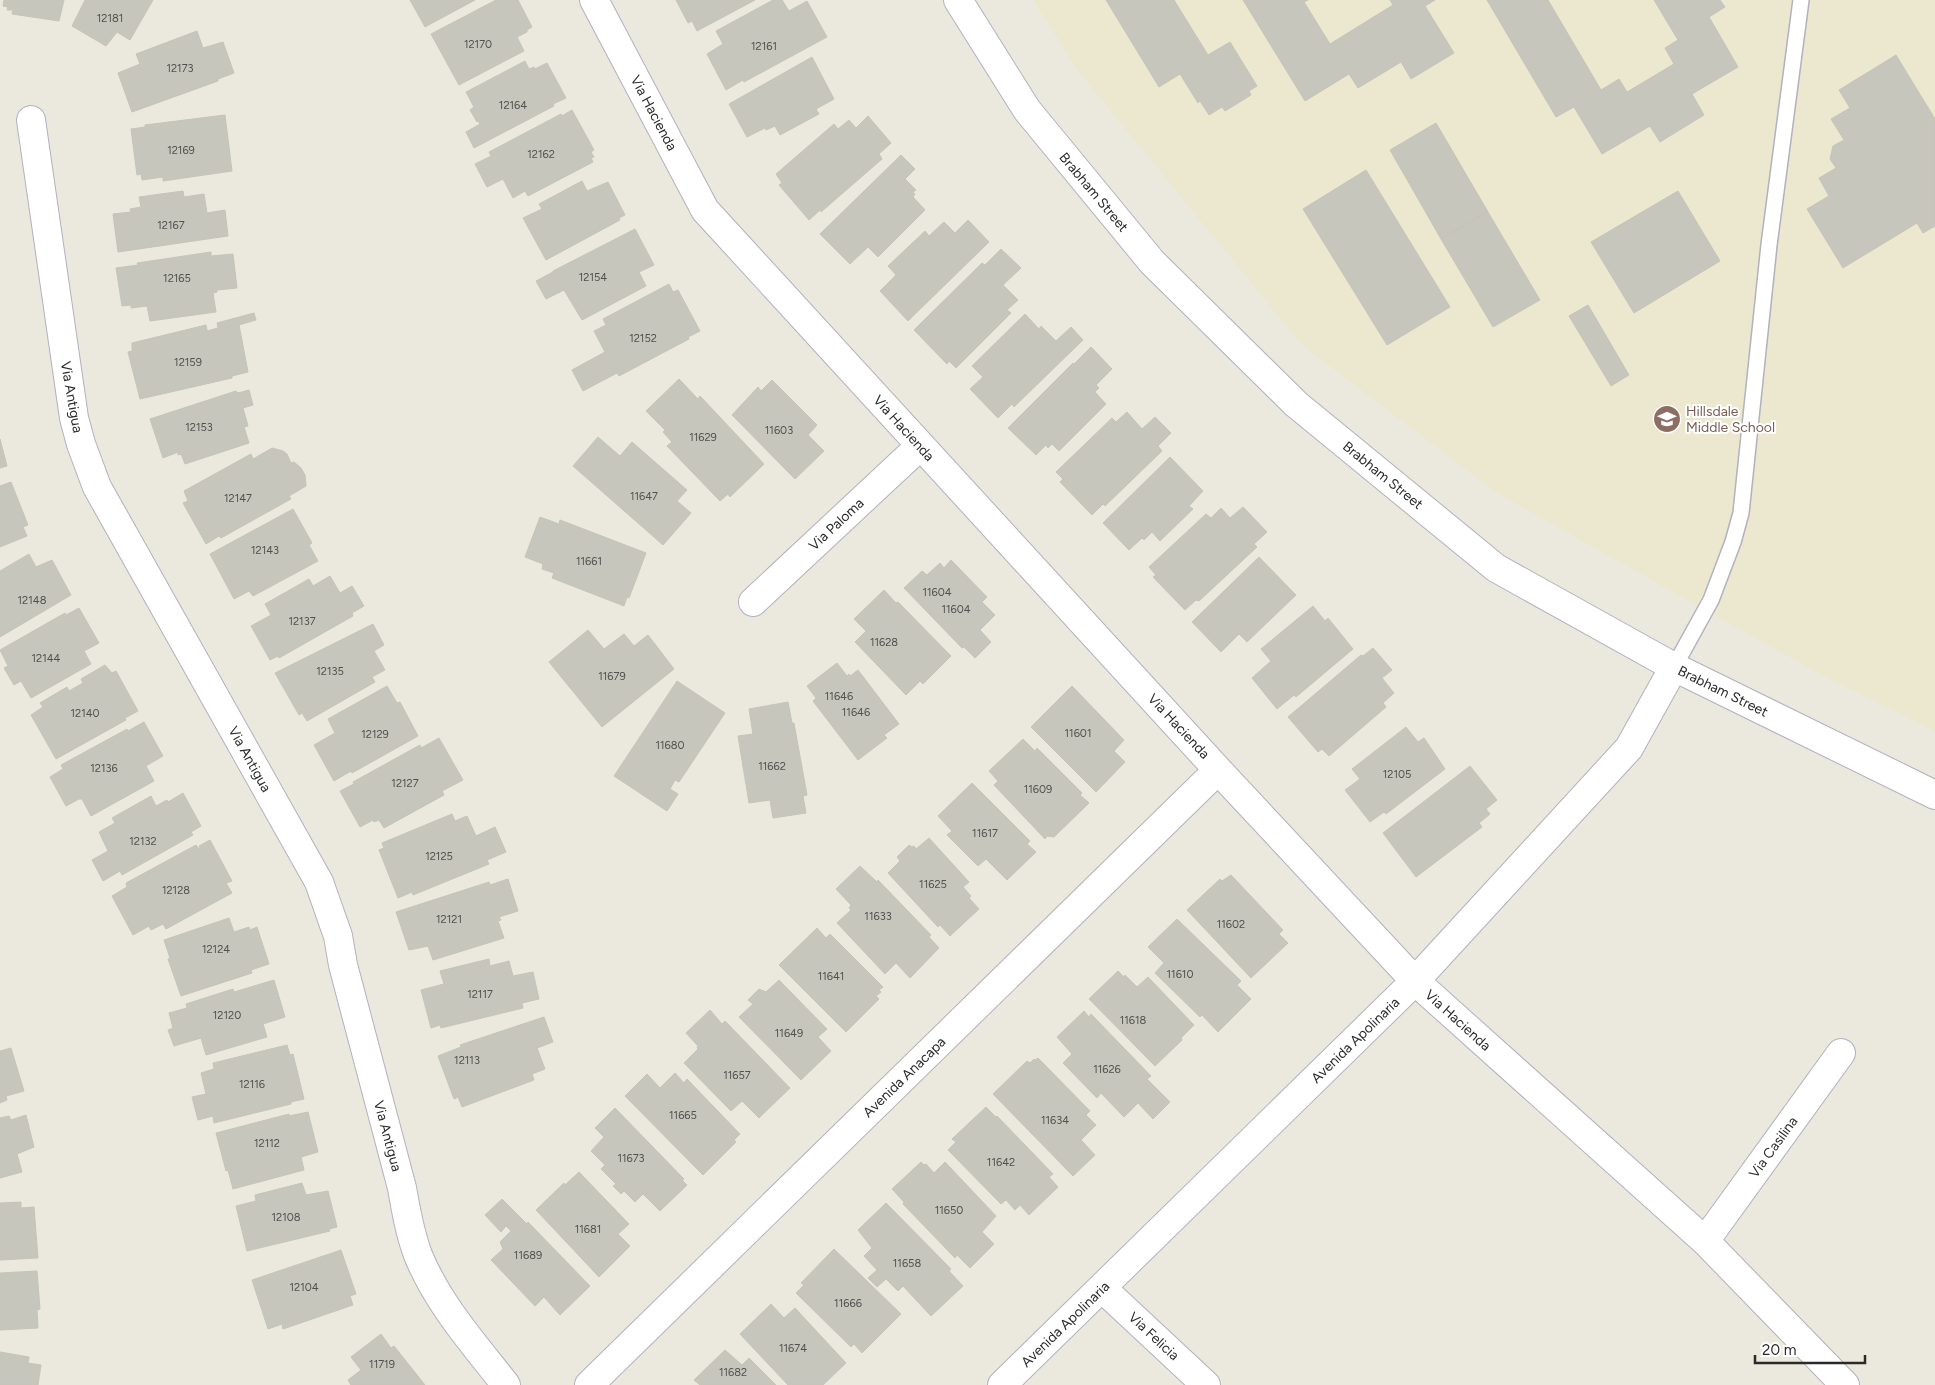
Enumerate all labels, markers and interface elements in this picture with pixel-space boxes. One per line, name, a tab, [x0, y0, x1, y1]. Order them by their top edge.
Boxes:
house number: 12181	[97, 12, 123, 25]
house number: 12170	[464, 38, 492, 51]
house number: 12161	[751, 40, 777, 53]
house number: 12173	[166, 62, 194, 75]
street label: Via Hacienda	[627, 73, 681, 154]
house number: 12164	[499, 99, 527, 112]
house number: 12169	[167, 144, 195, 157]
house number: 12162	[527, 148, 555, 161]
street label: Brabham Street	[1056, 149, 1132, 235]
house number: 12167	[157, 219, 185, 232]
house number: 12154	[579, 271, 607, 284]
house number: 12165	[163, 272, 191, 285]
house number: 12152	[629, 332, 657, 345]
house number: 12159	[174, 356, 202, 369]
street label: Via Antigua	[57, 360, 86, 434]
street label: Via Hacienda	[870, 392, 938, 465]
place label: Hillsdale Middle School	[1686, 403, 1775, 436]
school or university icon: Hillsdale Middle School	[1652, 404, 1682, 434]
house number: 12153	[185, 421, 213, 434]
house number: 11603	[765, 424, 793, 437]
house number: 11629	[689, 431, 717, 444]
street label: Brabham Street	[1339, 438, 1426, 513]
house number: 11647	[630, 490, 658, 503]
house number: 12147	[224, 492, 252, 505]
street label: Via Paloma	[805, 495, 867, 554]
house number: 12143	[251, 544, 279, 557]
house number: 11661	[576, 555, 602, 568]
house number: 11604	[922, 586, 952, 599]
house number: 12148	[18, 594, 47, 607]
house number: 11604	[941, 603, 971, 616]
house number: 12137	[288, 615, 316, 628]
house number: 11628	[870, 636, 898, 649]
house number: 12144	[32, 652, 61, 665]
street label: Brabham Street	[1675, 662, 1771, 721]
house number: 12135	[316, 665, 344, 678]
house number: 11679	[598, 670, 626, 683]
house number: 11646	[825, 690, 853, 703]
street label: Via Hacienda	[1144, 690, 1213, 762]
house number: 11646	[842, 706, 870, 719]
house number: 12140	[70, 707, 100, 720]
street label: Via Antigua	[225, 723, 275, 795]
house number: 11601	[1065, 727, 1091, 740]
house number: 12129	[361, 728, 389, 741]
house number: 11680	[655, 739, 685, 752]
house number: 11662	[758, 760, 786, 773]
house number: 12136	[90, 762, 118, 775]
house number: 12105	[1383, 768, 1411, 781]
house number: 12127	[391, 777, 419, 790]
house number: 11609	[1024, 783, 1052, 796]
house number: 11617	[972, 827, 998, 840]
house number: 12132	[129, 835, 157, 848]
house number: 12125	[425, 850, 453, 863]
house number: 11625	[919, 878, 947, 891]
house number: 12128	[162, 884, 190, 897]
house number: 11633	[864, 910, 892, 923]
house number: 12121	[436, 913, 462, 926]
house number: 11602	[1217, 918, 1245, 931]
house number: 12124	[202, 943, 230, 956]
house number: 11610	[1167, 968, 1193, 981]
house number: 11641	[818, 970, 844, 983]
street label: Via Hacienda	[1421, 986, 1494, 1054]
house number: 12117	[467, 988, 493, 1001]
street label: Avenida Apolinaria	[1308, 994, 1403, 1087]
house number: 12120	[213, 1009, 241, 1022]
house number: 11618	[1120, 1014, 1147, 1027]
house number: 11649	[775, 1027, 803, 1040]
street label: Avenida Anacapa	[859, 1034, 949, 1121]
house number: 12113	[454, 1054, 480, 1067]
house number: 11626	[1093, 1063, 1121, 1076]
house number: 11657	[723, 1069, 751, 1082]
house number: 12116	[239, 1078, 265, 1091]
street label: Via Antigua	[370, 1099, 405, 1173]
house number: 11665	[669, 1109, 697, 1122]
street label: Via Casilina	[1745, 1113, 1801, 1181]
house number: 11634	[1041, 1114, 1069, 1127]
house number: 12112	[254, 1137, 280, 1150]
house number: 11673	[617, 1152, 645, 1165]
house number: 11642	[987, 1156, 1015, 1169]
house number: 11650	[935, 1204, 963, 1217]
house number: 12108	[271, 1211, 301, 1224]
house number: 11681	[575, 1223, 601, 1236]
house number: 11689	[514, 1249, 542, 1262]
house number: 11658	[893, 1257, 921, 1270]
street label: Avenida Apolinaria	[1018, 1278, 1113, 1371]
house number: 12104	[289, 1281, 319, 1294]
house number: 11666	[834, 1297, 862, 1310]
street label: Via Felicia	[1125, 1309, 1182, 1364]
scale bar	[1755, 1332, 1865, 1364]
text: 20 m	[1762, 1341, 1796, 1359]
house number: 11674	[779, 1342, 807, 1355]
house number: 11719	[369, 1358, 395, 1371]
house number: 11682	[719, 1366, 747, 1379]

